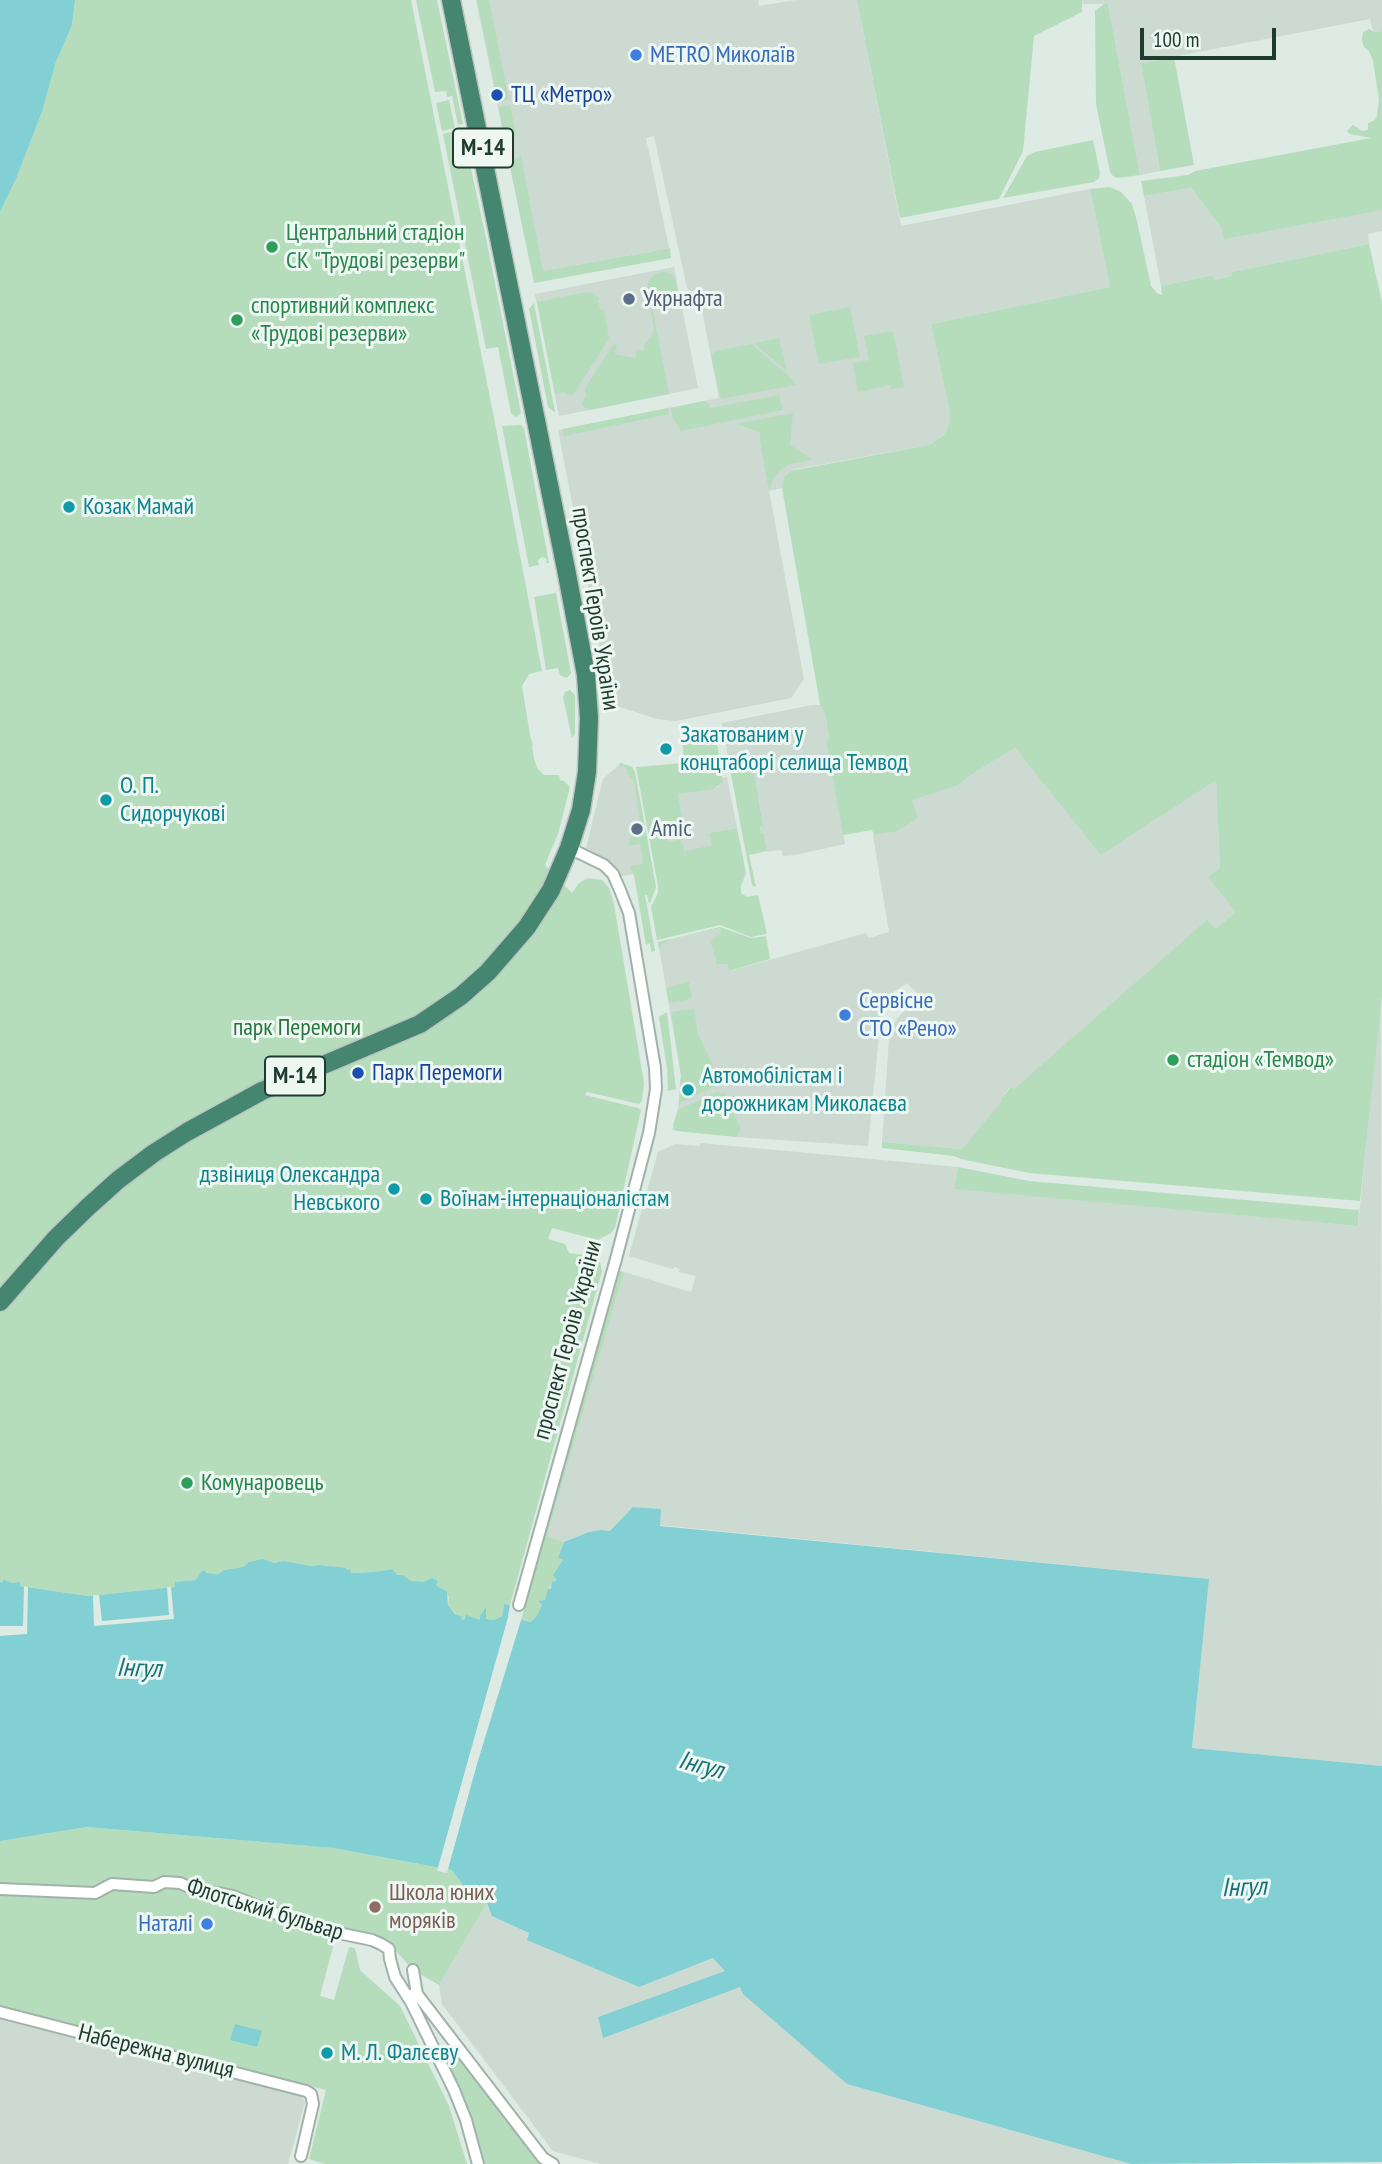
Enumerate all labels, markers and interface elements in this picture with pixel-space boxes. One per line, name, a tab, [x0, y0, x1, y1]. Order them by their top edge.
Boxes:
scale bar	[1144, 14, 1280, 58]
text: 100 m	[1153, 26, 1199, 53]
place label: METRO Миколаїв	[650, 41, 795, 69]
marker: METRO Миколаїв	[628, 47, 644, 63]
place label: ТЦ «Метро»	[511, 81, 612, 109]
marker: ТЦ «Метро»	[489, 87, 505, 103]
road number: М-14	[453, 128, 513, 168]
place label: Центральний стадіон СК "Трудові резерви"	[286, 219, 465, 275]
marker: Центральний стадіон СК "Трудові резерви"	[264, 239, 280, 255]
place label: Укрнафта	[643, 285, 723, 313]
marker: Укрнафта	[621, 291, 637, 307]
place label: спортивний комплекс «Трудові резерви»	[251, 292, 434, 348]
marker: спортивний комплекс «Трудові резерви»	[229, 312, 245, 328]
place label: Козак Мамай	[83, 493, 194, 521]
marker: Козак Мамай	[61, 499, 77, 515]
street label: проспект Героїв України	[565, 506, 625, 712]
place label: Закатованим у концтаборі селища Темвод	[680, 721, 908, 777]
marker: Закатованим у концтаборі селища Темвод	[658, 741, 674, 757]
place label: О. П. Сидорчукові	[120, 772, 226, 828]
marker: О. П. Сидорчукові	[98, 792, 114, 808]
place label: Amic	[651, 815, 692, 843]
marker: Amic	[629, 821, 645, 837]
place label: Сервісне СТО «Рено»	[859, 987, 957, 1043]
marker: Сервісне СТО «Рено»	[837, 1007, 853, 1023]
park label: парк Перемоги	[233, 1014, 361, 1042]
place label: стадіон «Темвод»	[1187, 1046, 1334, 1074]
marker: стадіон «Темвод»	[1165, 1052, 1181, 1068]
road number: М-14	[265, 1056, 325, 1096]
place label: Парк Перемоги	[372, 1059, 502, 1087]
place label: Автомобілістам і дорожникам Миколаєва	[702, 1062, 907, 1118]
marker: Парк Перемоги	[350, 1065, 366, 1081]
marker: Автомобілістам і дорожникам Миколаєва	[680, 1082, 696, 1098]
place label: дзвіниця Олександра Невського	[200, 1161, 380, 1217]
marker: дзвіниця Олександра Невського	[386, 1181, 402, 1197]
place label: Воїнам-інтернаціоналістам	[440, 1185, 669, 1213]
marker: Воїнам-інтернаціоналістам	[418, 1191, 434, 1207]
street label: проспект Героїв України	[528, 1237, 608, 1443]
place label: Комунаровець	[201, 1469, 324, 1497]
marker: Комунаровець	[179, 1475, 195, 1491]
water label: Інгул	[116, 1653, 162, 1685]
water label: Інгул	[675, 1745, 727, 1787]
water label: Інгул	[1221, 1872, 1267, 1904]
street label: Флотський бульвар	[183, 1873, 347, 1947]
place label: Школа юних моряків	[389, 1879, 494, 1935]
marker: Школа юних моряків	[367, 1899, 383, 1915]
place label: Наталі	[138, 1910, 193, 1938]
marker: Наталі	[199, 1916, 215, 1932]
street label: Набережна вулиця	[75, 2019, 237, 2085]
place label: М. Л. Фалєєву	[341, 2039, 458, 2067]
marker: М. Л. Фалєєву	[319, 2045, 335, 2061]

